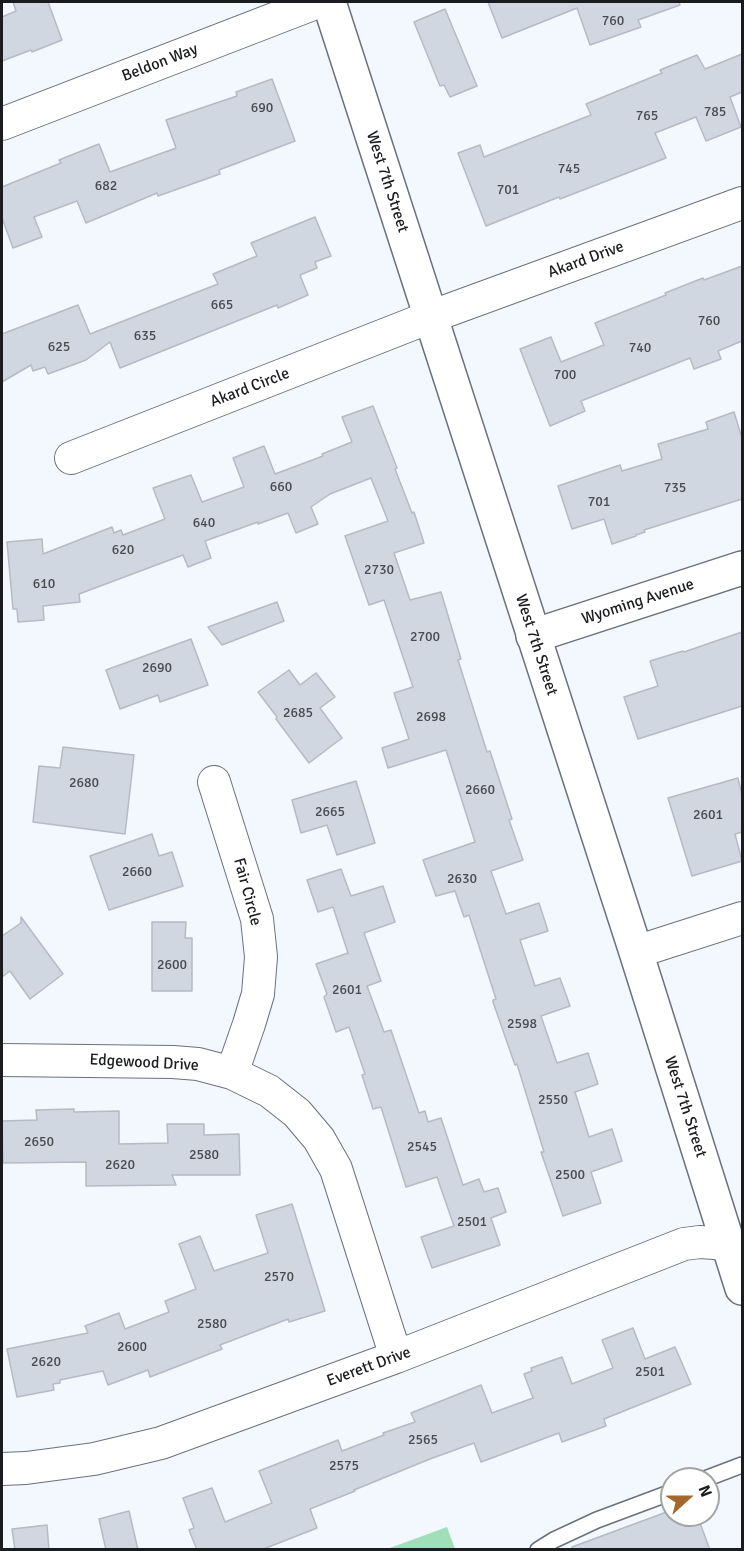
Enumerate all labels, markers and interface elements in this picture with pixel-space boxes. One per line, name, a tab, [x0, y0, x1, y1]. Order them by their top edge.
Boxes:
house number: 760	[602, 13, 624, 29]
street label: Beldon Way	[119, 40, 201, 86]
house number: 690	[251, 100, 273, 116]
house number: 785	[704, 104, 726, 120]
house number: 765	[636, 108, 658, 124]
street label: West 7th Street	[362, 129, 412, 235]
house number: 745	[558, 161, 580, 177]
house number: 682	[95, 178, 117, 194]
house number: 701	[497, 182, 519, 198]
street label: Akard Drive	[545, 237, 627, 283]
house number: 665	[211, 297, 233, 313]
house number: 760	[698, 313, 720, 329]
house number: 635	[134, 328, 156, 344]
house number: 625	[48, 339, 70, 355]
house number: 740	[629, 340, 651, 356]
street label: Akard Circle	[208, 364, 292, 412]
house number: 700	[554, 367, 576, 383]
house number: 660	[270, 479, 292, 495]
house number: 735	[664, 480, 686, 496]
house number: 701	[588, 494, 610, 510]
house number: 640	[193, 515, 215, 531]
house number: 620	[112, 542, 134, 558]
house number: 2730	[364, 562, 394, 578]
street label: Wyoming Avenue	[579, 575, 697, 629]
house number: 610	[33, 576, 55, 592]
street label: West 7th Street	[511, 592, 561, 698]
house number: 2700	[410, 629, 440, 645]
house number: 2690	[142, 660, 172, 676]
house number: 2685	[283, 705, 313, 721]
house number: 2698	[416, 709, 446, 725]
house number: 2680	[69, 775, 99, 791]
house number: 2660	[465, 782, 495, 798]
house number: 2665	[315, 804, 345, 820]
house number: 2601	[693, 807, 723, 823]
street label: Fair Circle	[229, 856, 265, 928]
house number: 2660	[122, 864, 152, 880]
house number: 2630	[447, 871, 477, 887]
house number: 2600	[157, 957, 187, 973]
house number: 2601	[332, 982, 362, 998]
house number: 2598	[507, 1016, 537, 1032]
street label: Edgewood Drive	[89, 1051, 199, 1075]
street label: West 7th Street	[660, 1054, 710, 1160]
house number: 2550	[538, 1092, 568, 1108]
house number: 2650	[24, 1134, 54, 1150]
house number: 2545	[407, 1139, 437, 1155]
house number: 2580	[189, 1147, 219, 1163]
house number: 2620	[105, 1157, 135, 1173]
house number: 2500	[555, 1167, 585, 1183]
house number: 2501	[457, 1214, 487, 1230]
house number: 2570	[264, 1269, 294, 1285]
house number: 2580	[197, 1316, 227, 1332]
house number: 2600	[117, 1339, 147, 1355]
street label: Everett Drive	[324, 1343, 414, 1391]
house number: 2620	[31, 1354, 61, 1370]
house number: 2501	[635, 1364, 665, 1380]
house number: 2565	[408, 1432, 438, 1448]
house number: 2575	[329, 1458, 359, 1474]
north arrow	[660, 1467, 720, 1527]
text: N	[694, 1482, 716, 1500]

